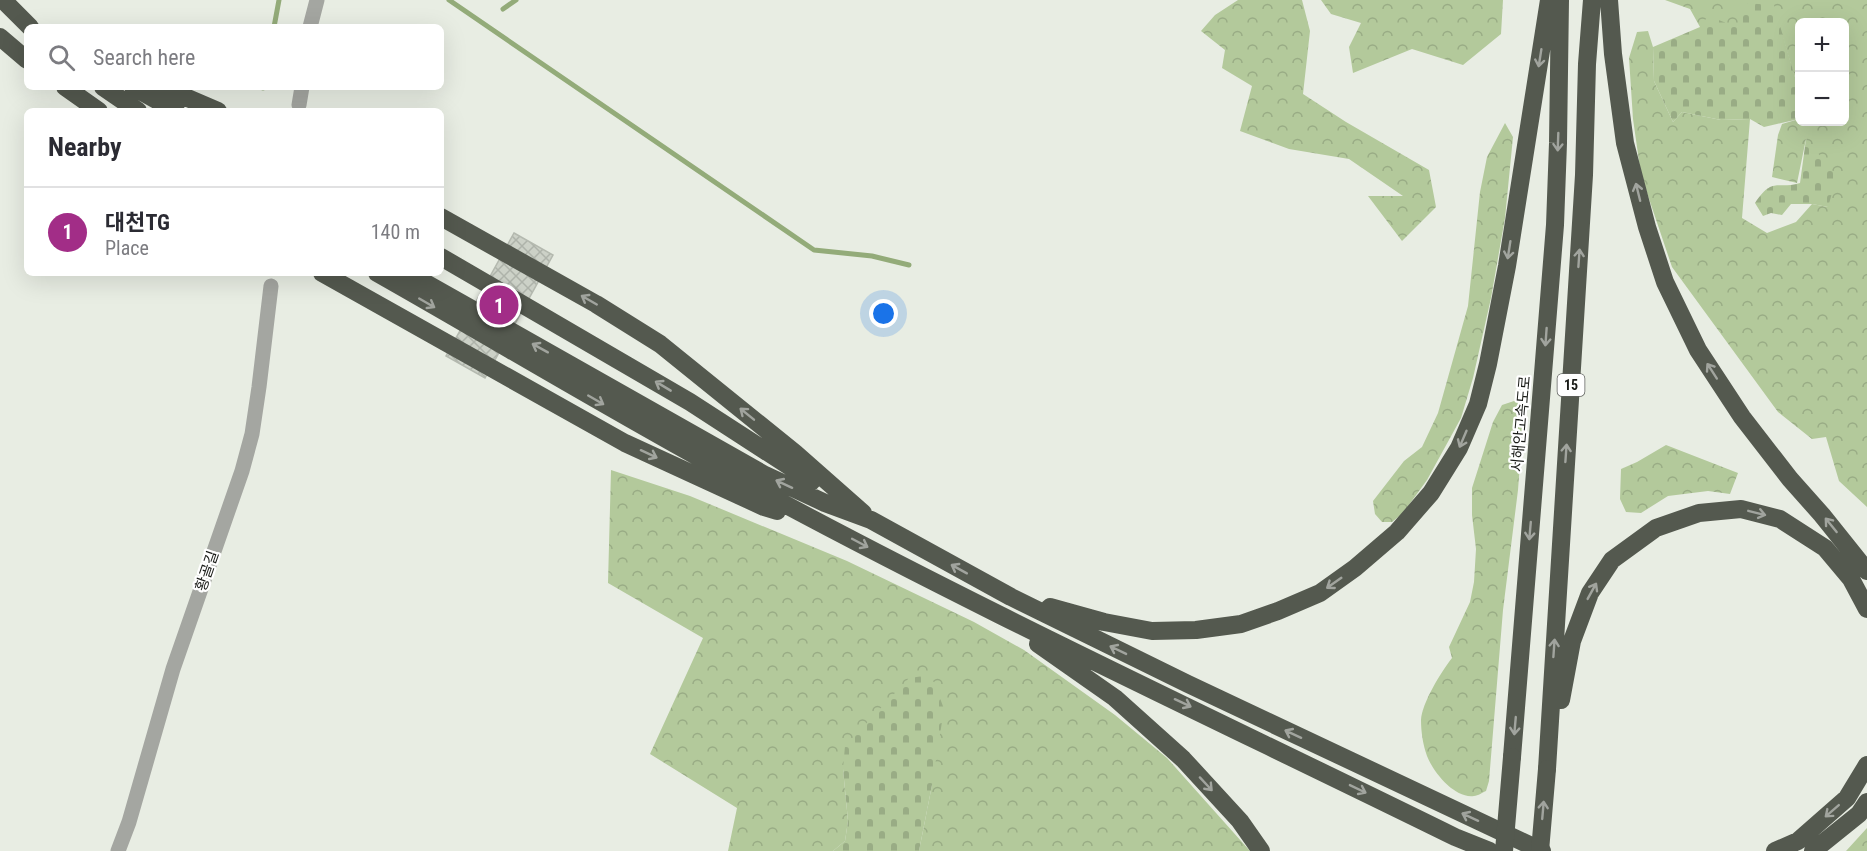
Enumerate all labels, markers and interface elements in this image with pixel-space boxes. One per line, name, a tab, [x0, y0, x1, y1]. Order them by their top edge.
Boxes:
map controls	[1795, 18, 1849, 126]
button: +	[1795, 18, 1849, 72]
search box	[24, 24, 444, 90]
icon: search	[45, 41, 78, 74]
text: Search here	[93, 45, 195, 70]
one-way arrow	[1534, 47, 1545, 67]
button: −	[1795, 72, 1849, 126]
text: Nearby	[48, 132, 122, 162]
one-way arrow	[1552, 132, 1564, 152]
one-way arrow	[1631, 183, 1643, 202]
text: 대천TG	[105, 210, 170, 235]
text: 1	[62, 220, 73, 244]
text: 140 m	[371, 220, 420, 244]
text: Place	[105, 236, 149, 260]
one-way arrow	[1504, 240, 1515, 260]
one-way arrow	[1573, 249, 1584, 269]
pin: 1	[480, 282, 518, 328]
one-way arrow	[581, 294, 598, 306]
one-way arrow	[418, 297, 435, 309]
your location	[869, 299, 898, 328]
one-way arrow	[1540, 327, 1551, 347]
one-way arrow	[532, 342, 549, 354]
one-way arrow	[1705, 363, 1718, 380]
road number: 15	[1558, 374, 1584, 396]
street label: 서해안고속도로	[1508, 375, 1534, 473]
one-way arrow	[655, 380, 672, 392]
one-way arrow	[587, 395, 604, 407]
one-way arrow	[739, 407, 755, 420]
one-way arrow	[1457, 429, 1468, 448]
one-way arrow	[1561, 444, 1572, 464]
one-way arrow	[639, 448, 657, 460]
one-way arrow	[776, 478, 794, 490]
one-way arrow	[1747, 508, 1766, 520]
one-way arrow	[1824, 518, 1838, 533]
one-way arrow	[1525, 521, 1536, 541]
one-way arrow	[850, 538, 868, 549]
street label: 황골길	[192, 548, 222, 594]
one-way arrow	[951, 562, 968, 574]
one-way arrow	[1327, 576, 1343, 589]
one-way arrow	[1586, 583, 1598, 600]
one-way arrow	[1549, 638, 1560, 658]
one-way arrow	[1109, 643, 1127, 655]
one-way arrow	[1174, 698, 1192, 710]
one-way arrow	[1509, 715, 1520, 735]
one-way arrow	[1285, 727, 1303, 739]
one-way arrow	[1199, 776, 1213, 791]
one-way arrow	[1349, 784, 1367, 796]
one-way arrow	[1538, 801, 1549, 820]
one-way arrow	[1825, 804, 1840, 818]
one-way arrow	[1461, 811, 1479, 823]

